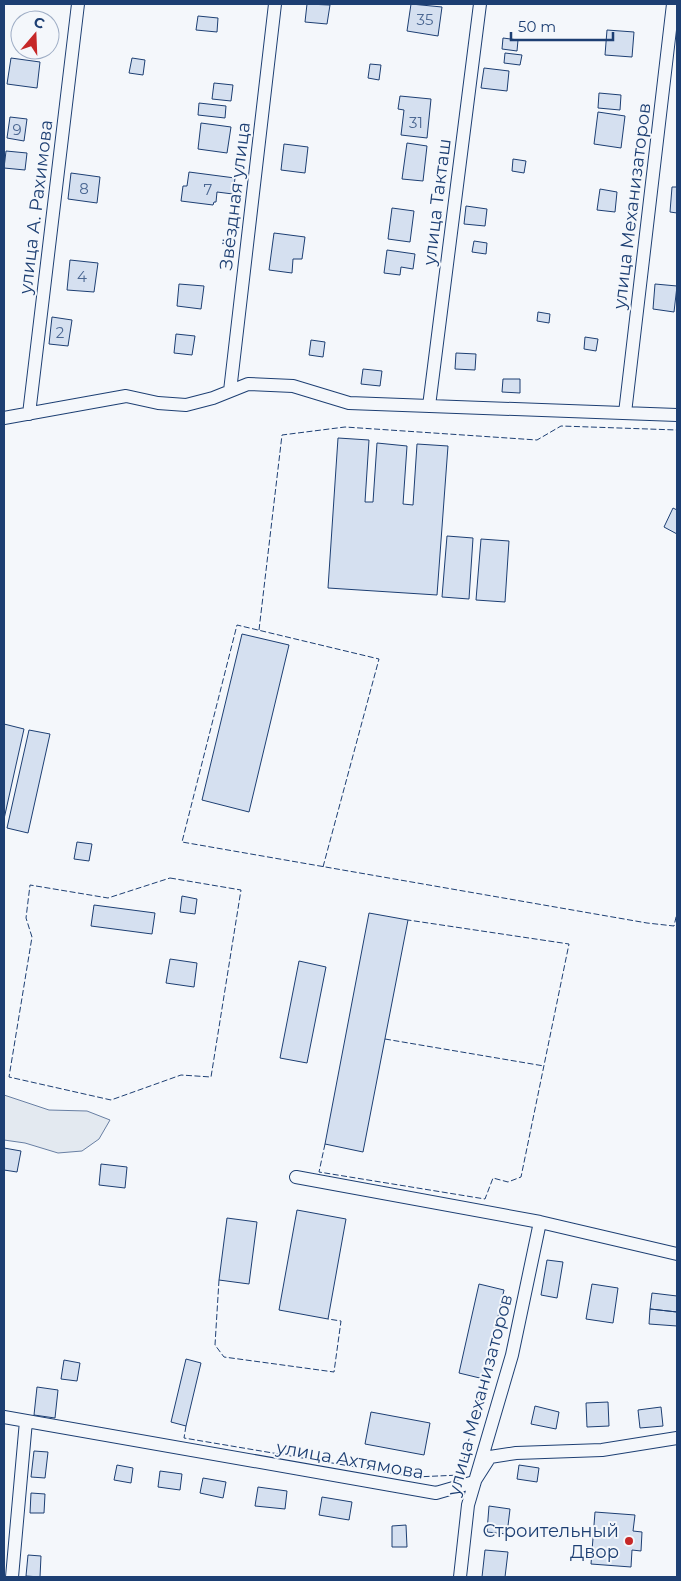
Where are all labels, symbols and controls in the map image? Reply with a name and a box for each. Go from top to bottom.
north arrow [10,10,60,60]
house number: 35 [417,10,433,29]
scale bar [511,10,614,42]
text: С [31,13,47,33]
text: 50 m [518,17,556,36]
street label: улица Механизаторов [608,102,656,311]
house number: 31 [409,113,423,132]
street label: улица А. Рахимова [14,119,58,296]
house number: 9 [12,120,22,139]
street label: Звёздная улица [215,121,255,271]
street label: улица Такташ [418,137,456,268]
house number: 8 [79,179,89,198]
house number: 7 [204,180,213,199]
house number: 4 [77,267,87,286]
house number: 2 [56,323,64,342]
street label: улица Механизаторов [442,1292,518,1499]
street label: улица Ахтямова [274,1436,425,1484]
place label: Строительный Двор [483,1520,619,1563]
marker: Строительный Двор [623,1535,635,1547]

